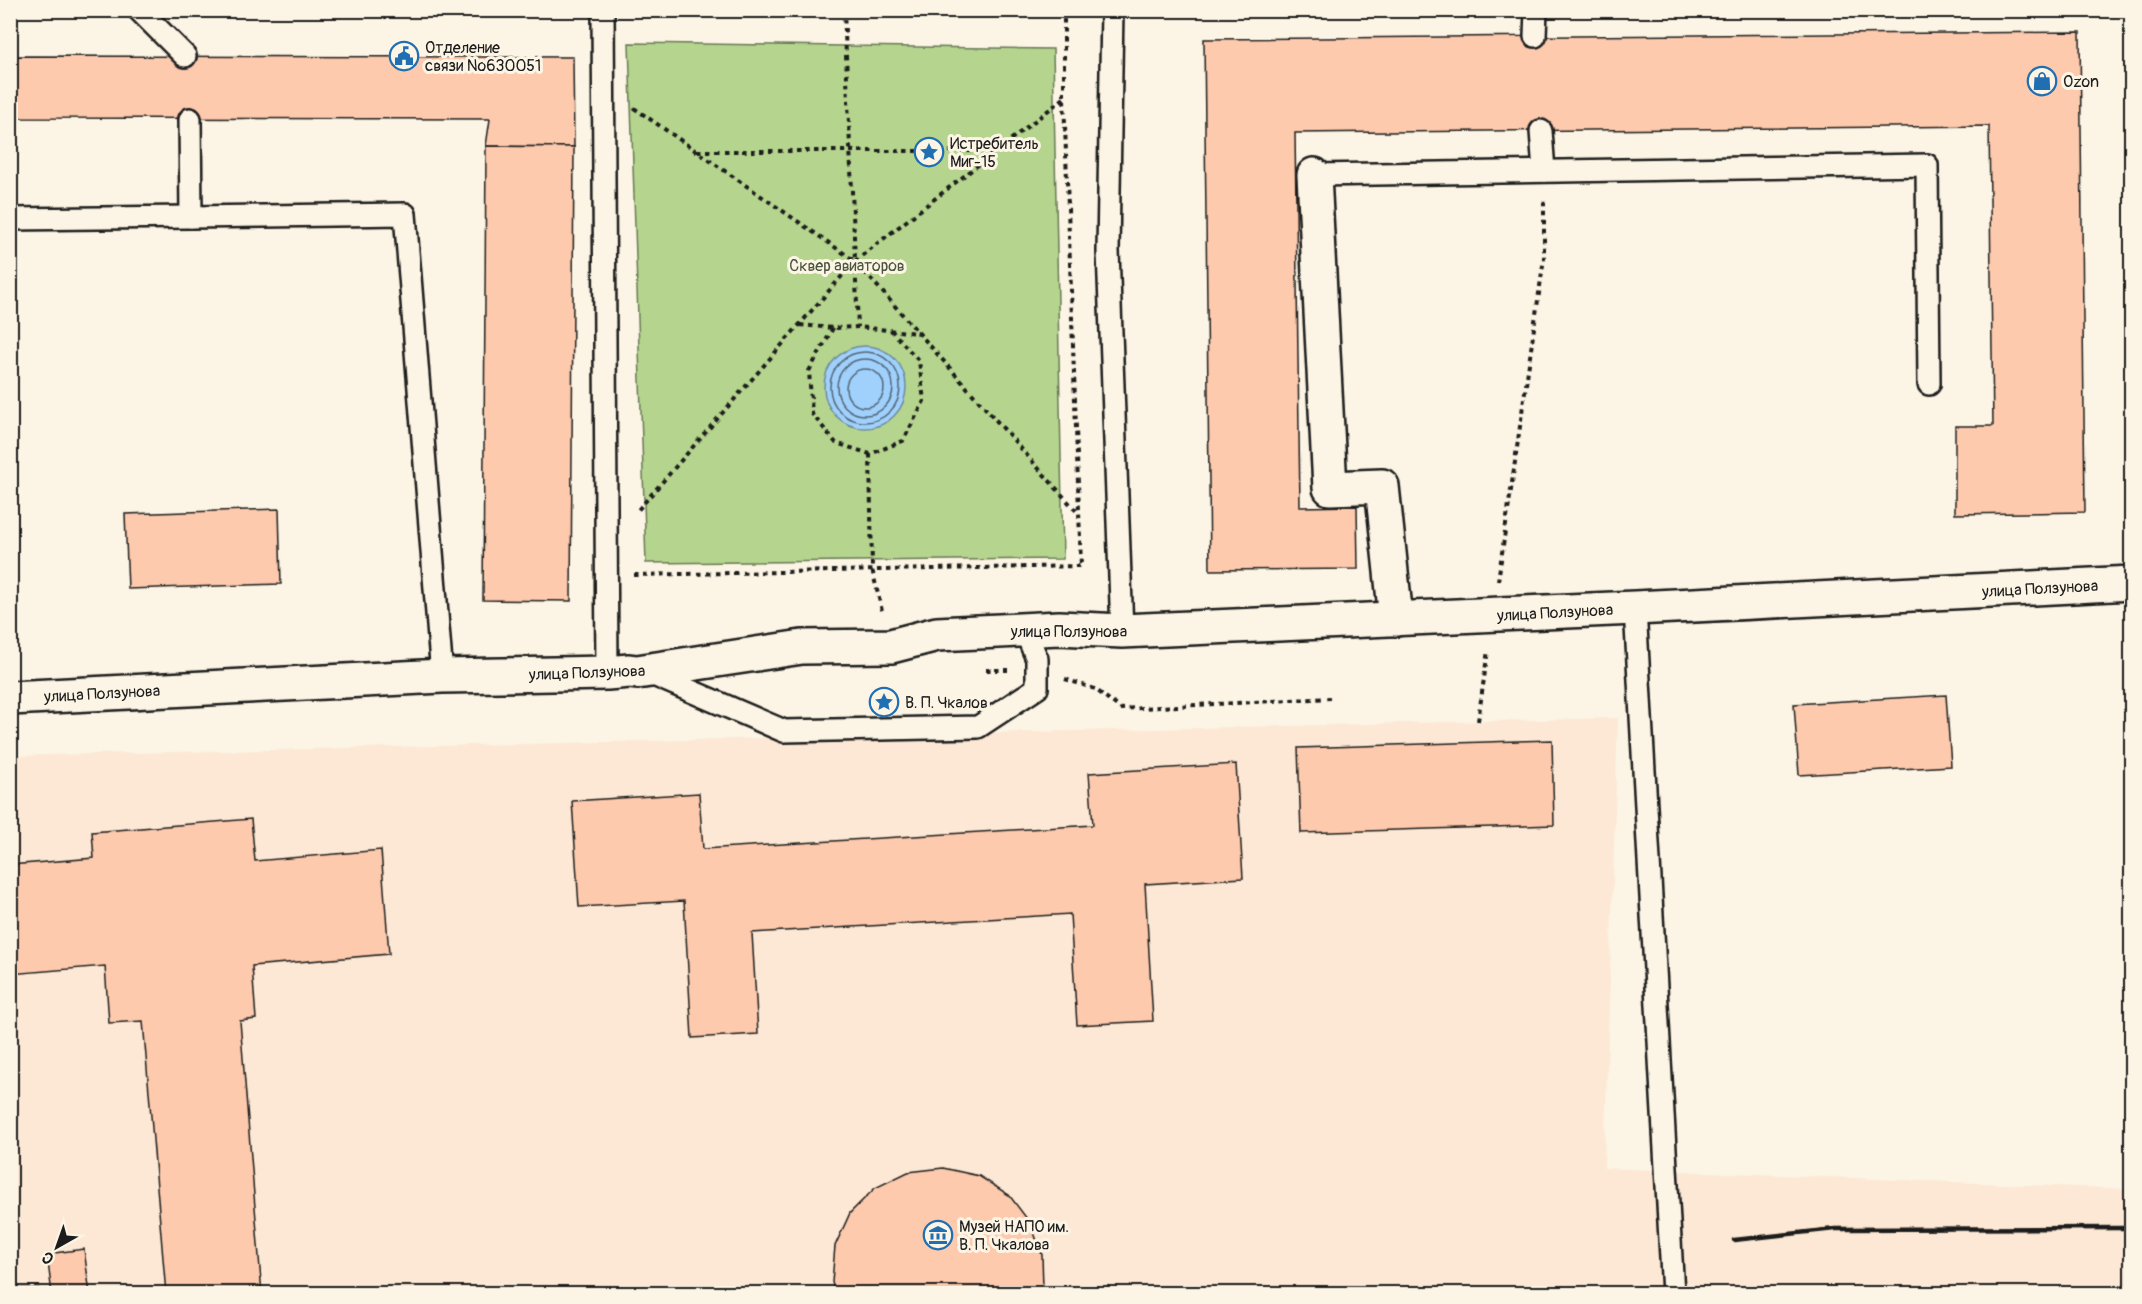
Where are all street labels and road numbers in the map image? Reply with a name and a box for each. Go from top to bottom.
street label: улица Ползунова [1980,576,2099,602]
street label: улица Ползунова [1495,600,1614,626]
street label: улица Ползунова [1010,622,1127,642]
street label: улица Ползунова [528,661,646,685]
street label: улица Ползунова [42,681,161,707]

